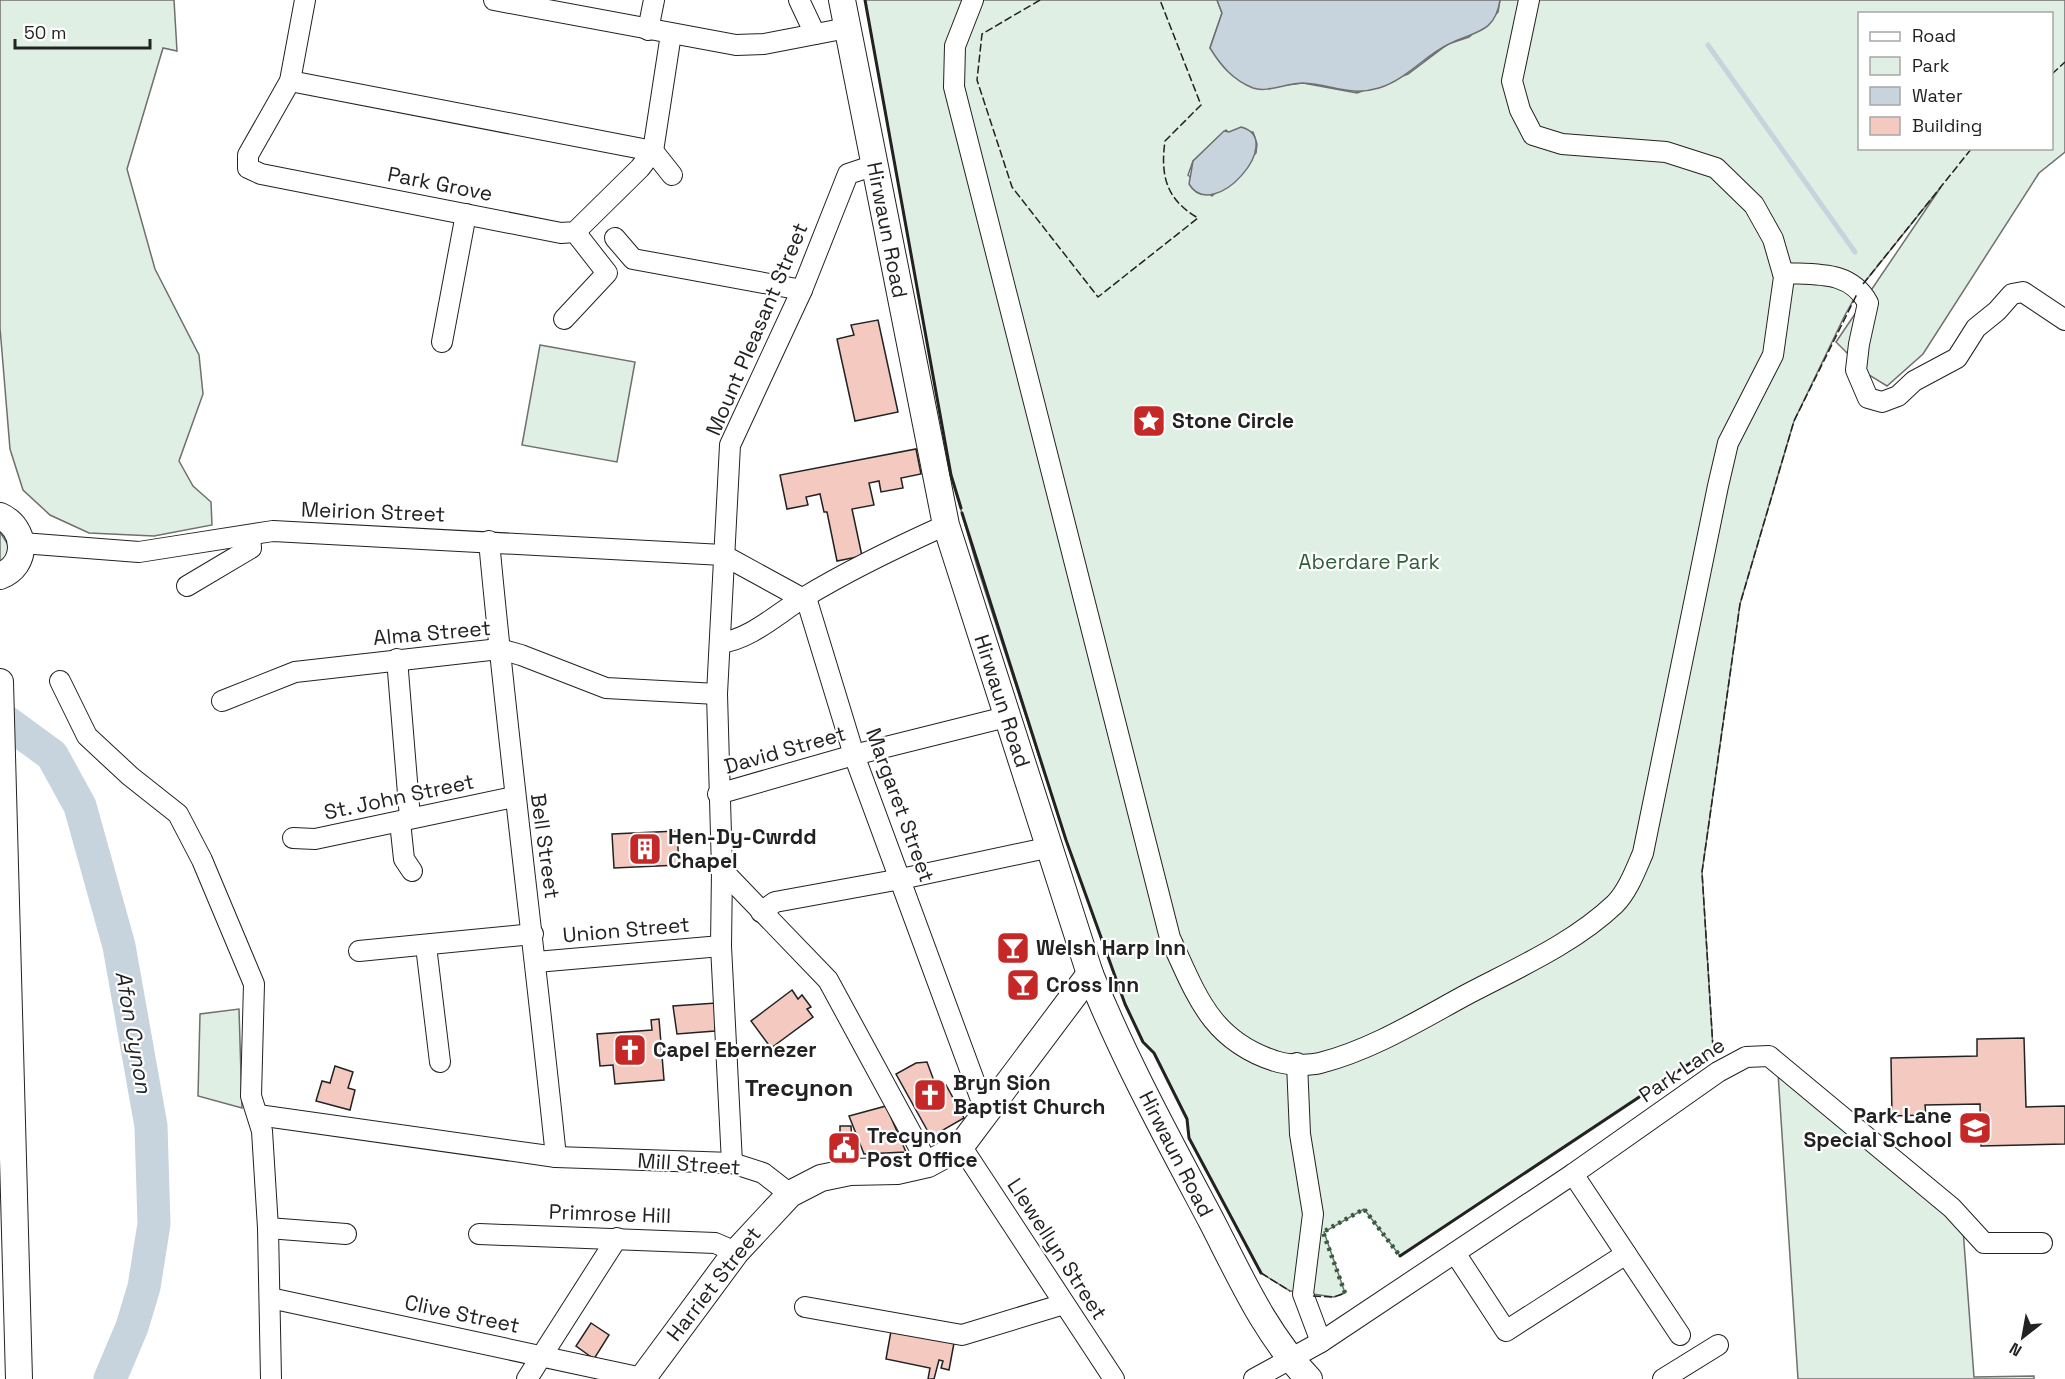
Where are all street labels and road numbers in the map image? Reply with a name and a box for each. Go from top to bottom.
street label: Park Grove [385,160,495,207]
street label: Hirwaun Road [861,160,914,300]
street label: Mount Pleasant Street [699,218,814,439]
street label: Meirion Street [300,495,446,528]
street label: Alma Street [372,614,492,651]
street label: Hirwaun Road [968,631,1037,771]
street label: David Street [721,719,849,780]
street label: Margaret Street [860,724,941,886]
street label: St. John Street [321,767,476,826]
street label: Bell Street [525,791,566,900]
street label: Union Street [561,910,691,949]
street label: Park Lane [1634,1031,1730,1108]
street label: Hirwaun Road [1133,1086,1220,1221]
street label: Mill Street [637,1146,741,1181]
street label: Llewellyn Street [1002,1173,1113,1325]
street label: Primrose Hill [548,1198,672,1229]
street label: Harriet Street [660,1221,767,1346]
street label: Clive Street [402,1288,522,1339]

